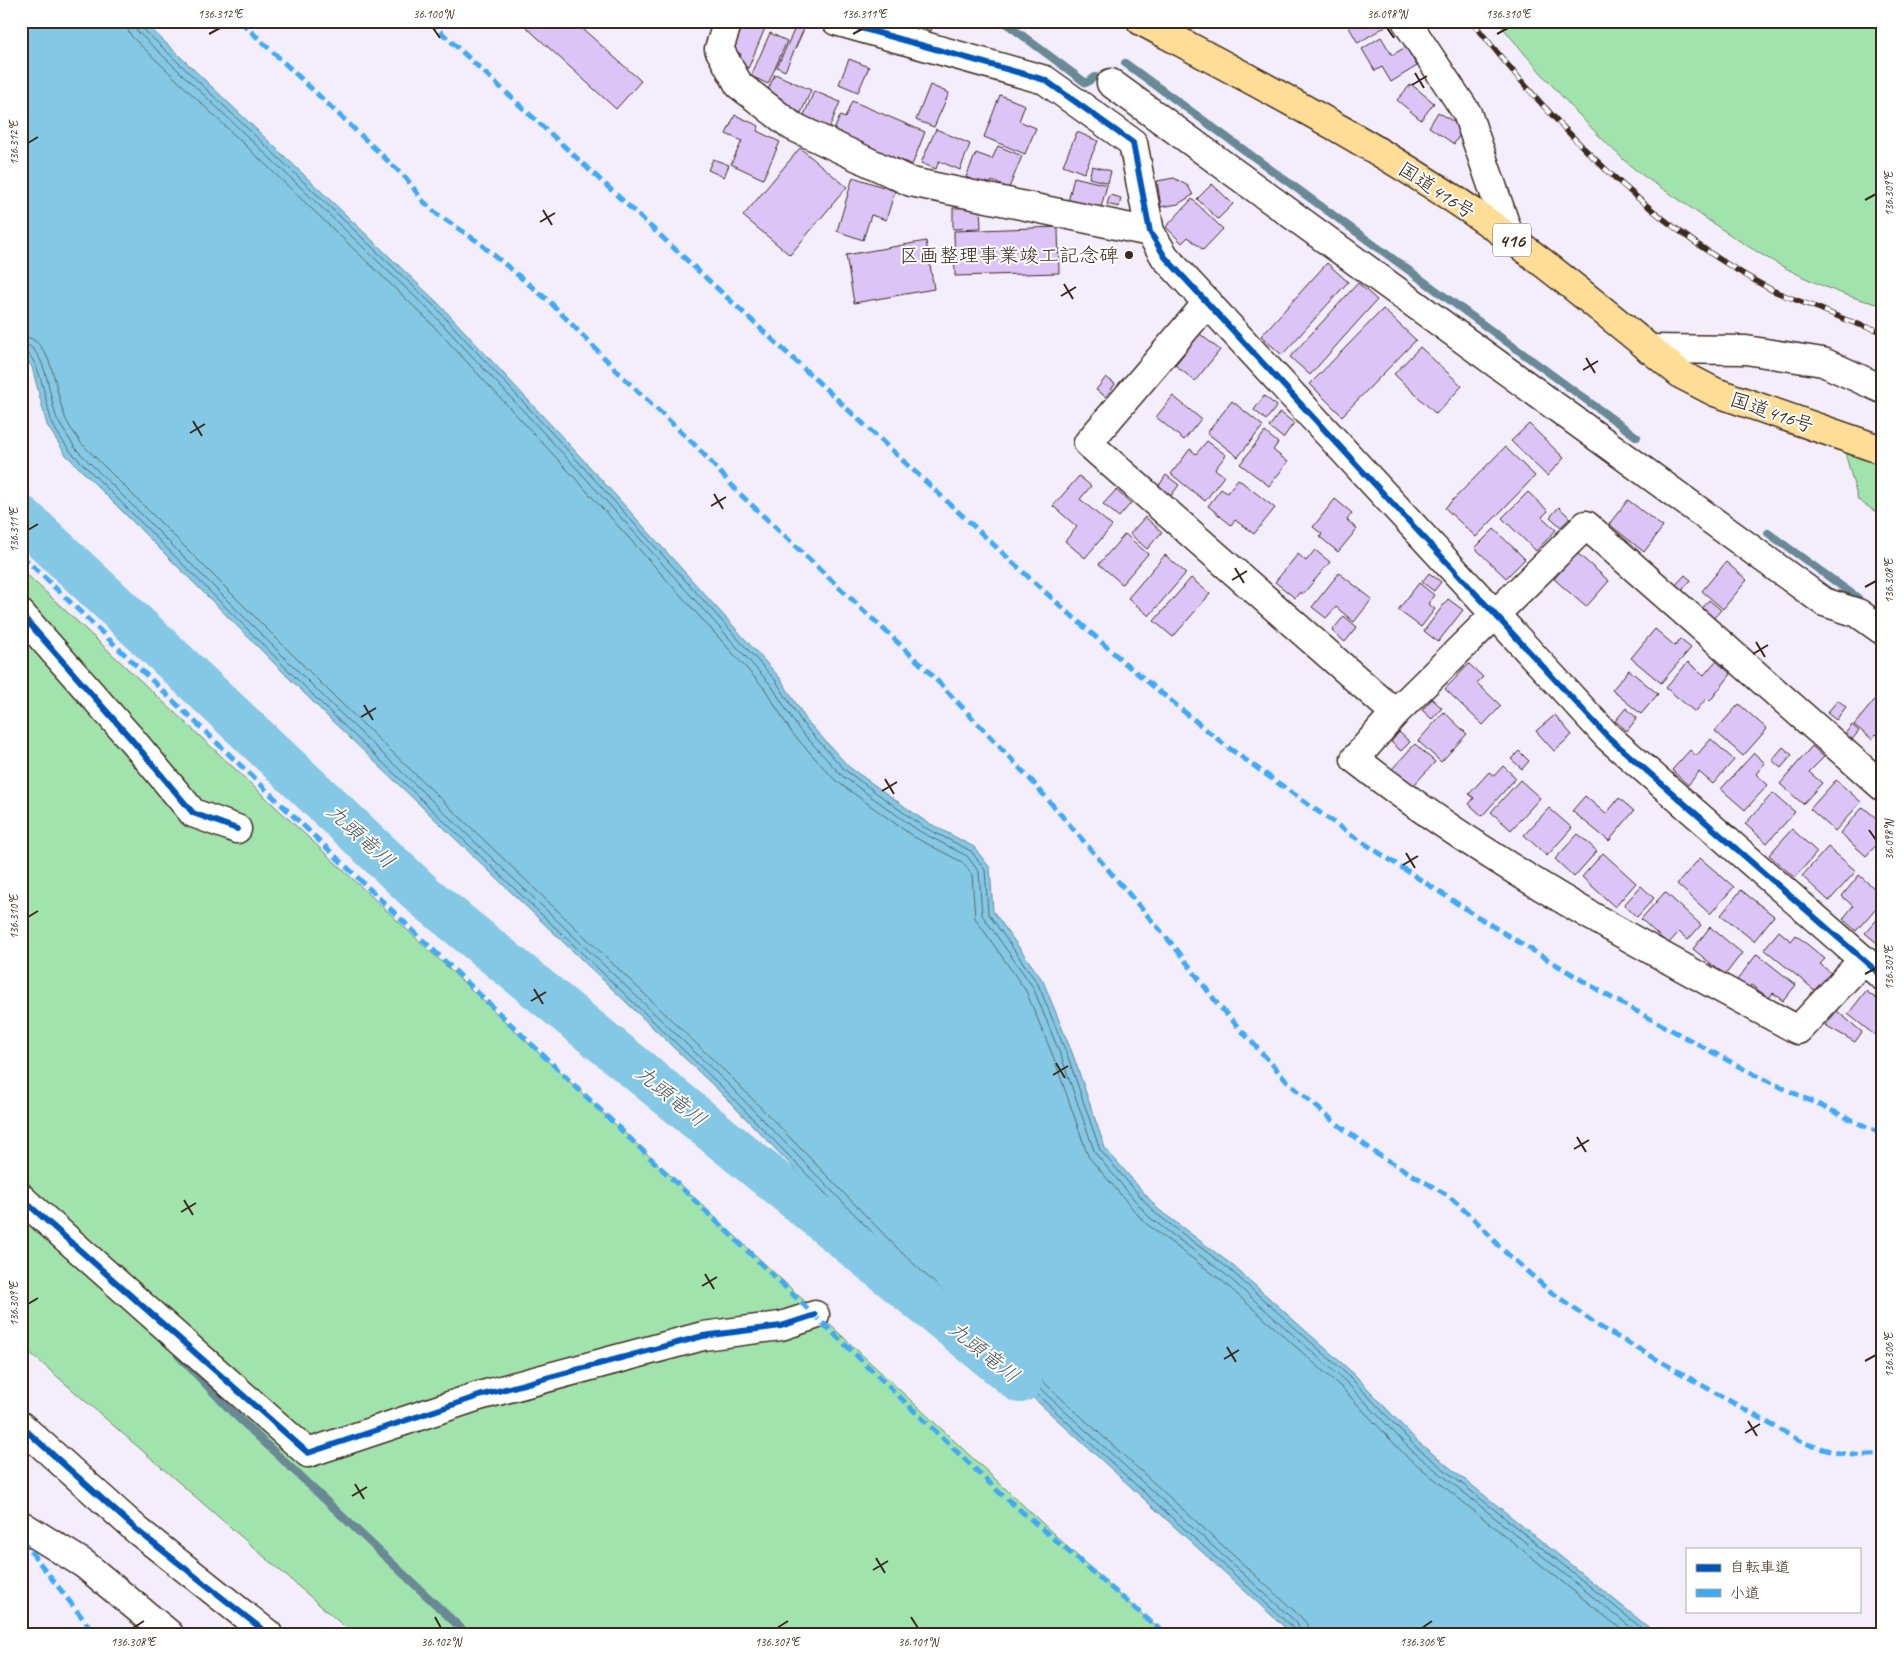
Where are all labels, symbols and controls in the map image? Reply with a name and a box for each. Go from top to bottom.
text: 136.312°E [198,6,244,22]
text: 36.100°N [413,6,455,22]
text: 136.311°E [842,6,888,22]
text: 36.098°N [1367,6,1409,22]
text: 136.310°E [1486,6,1532,22]
text: 136.312°E [6,119,22,165]
street label: 国道416号 [1393,156,1480,225]
text: 136.309°E [1881,170,1897,216]
road number: 416 [1493,224,1531,256]
place label: 区画整理事業竣工記念碑 [899,243,1119,268]
marker: 区画整理事業竣工記念碑 [1123,249,1135,261]
street label: 国道416号 [1727,386,1817,438]
text: 136.311°E [6,506,22,552]
text: 136.308°E [1881,557,1897,603]
water label: 九頭竜川 [321,798,401,874]
text: 36.098°N [1881,818,1897,860]
text: 136.310°E [6,893,22,939]
text: 136.307°E [1881,944,1897,990]
water label: 九頭竜川 [630,1059,712,1133]
text: 136.309°E [6,1280,22,1326]
water label: 九頭竜川 [943,1315,1025,1389]
text: 136.306°E [1881,1331,1897,1377]
legend [1686,1548,1860,1612]
text: 自転車道 [1730,1558,1790,1577]
text: 小道 [1730,1584,1760,1603]
text: 136.308°E [111,1634,157,1650]
text: 36.102°N [421,1634,463,1650]
text: 136.307°E [755,1634,801,1650]
text: 36.101°N [898,1634,940,1650]
text: 136.306°E [1400,1634,1446,1650]

